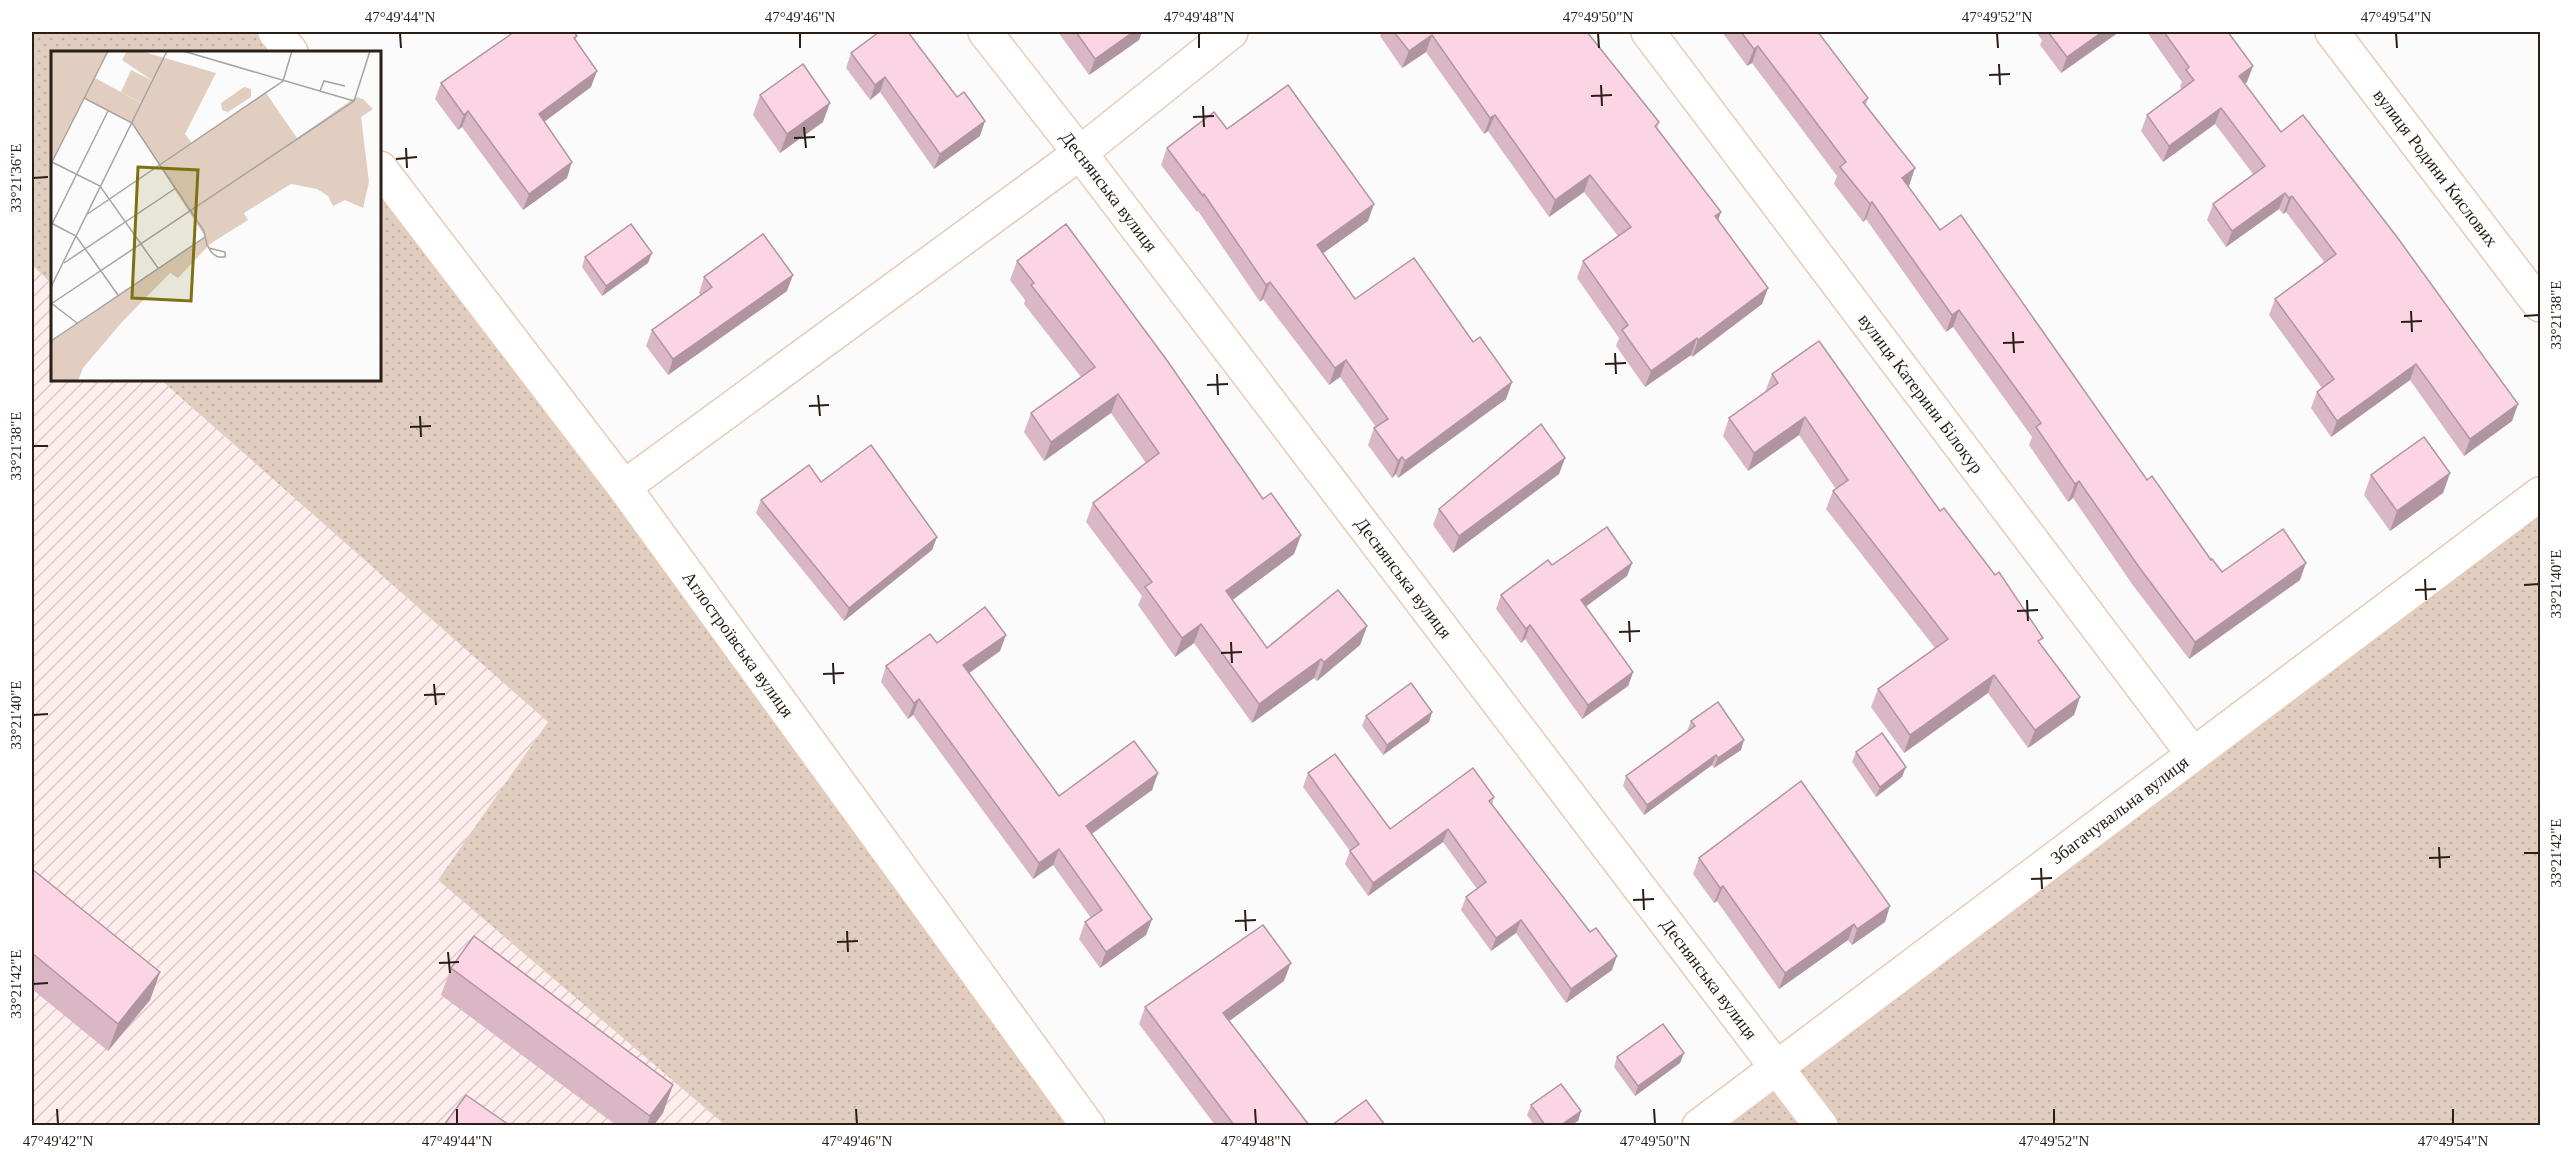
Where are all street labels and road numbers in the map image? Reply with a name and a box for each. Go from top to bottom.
street label: вулиця Родини Кислових [2369,85,2502,251]
street label: Деснянська вулиця [1057,127,1162,256]
street label: вулиця Катерини Білокур [1854,310,1988,477]
street label: Деснянська вулиця [1351,514,1456,642]
street label: Аглостроївська вулиця [679,567,798,721]
street label: Збагачувальна вулиця [2047,752,2192,868]
street label: Деснянська вулиця [1657,915,1761,1043]

